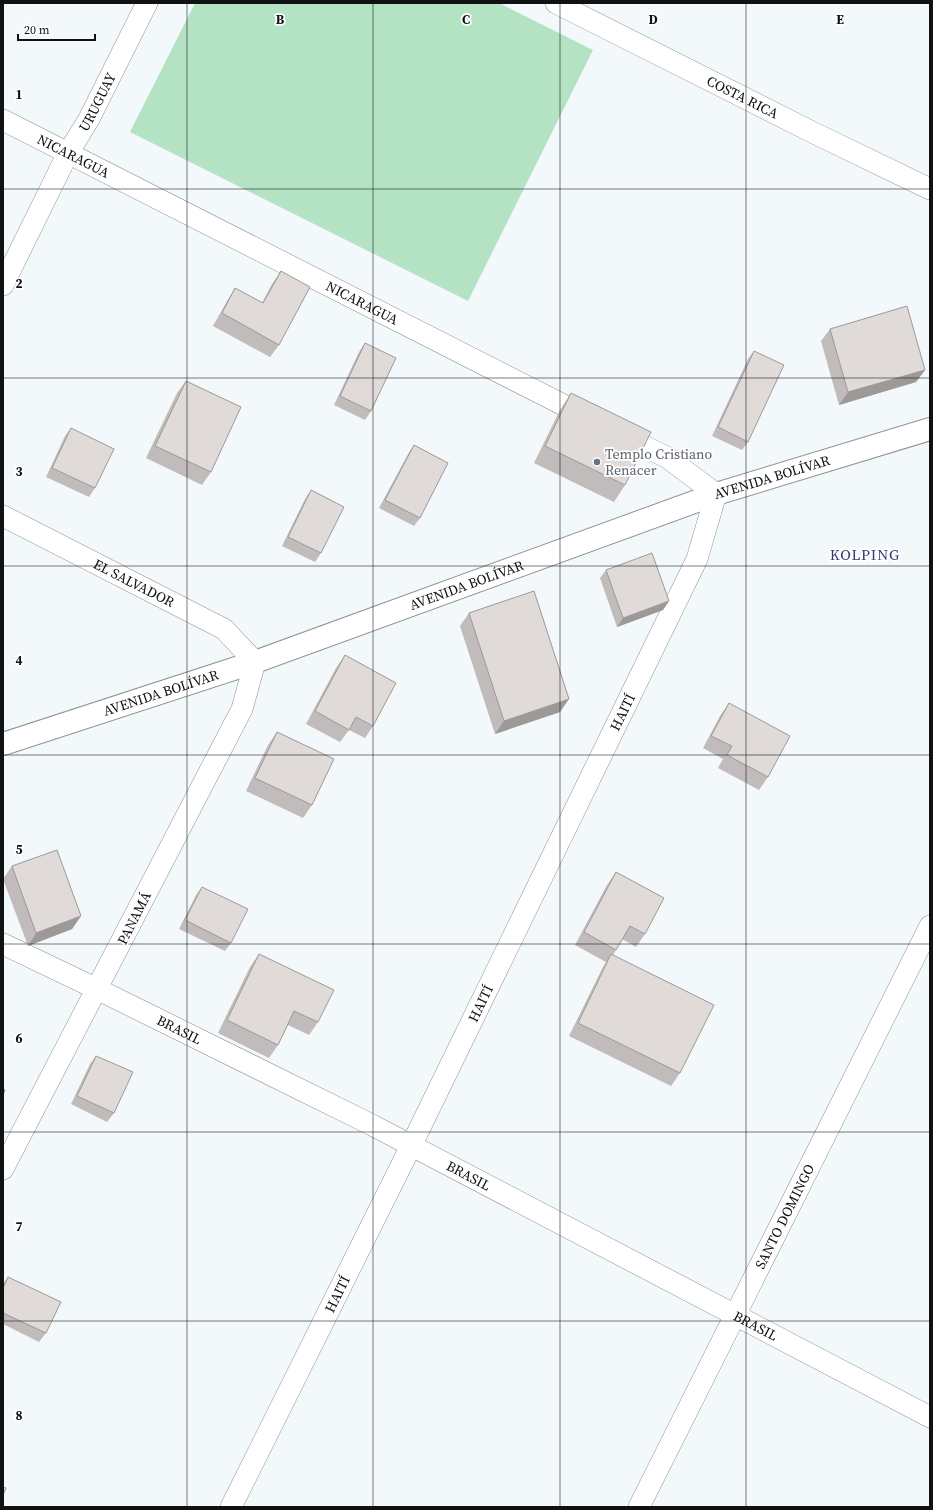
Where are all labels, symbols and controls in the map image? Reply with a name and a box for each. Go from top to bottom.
text: B [276,11,285,28]
text: C [462,11,470,28]
text: D [648,11,658,28]
text: E [836,11,844,28]
scale bar [18,16,95,42]
text: 20 m [24,22,50,38]
street label: URUGUAY [74,69,121,135]
street label: COSTA RICA [703,71,783,124]
text: 1 [15,86,23,103]
street label: NICARAGUA [34,129,114,183]
text: 2 [15,275,23,292]
street label: NICARAGUA [323,276,402,330]
place label: Templo Cristiano Renacer [605,444,712,480]
street label: AVENIDA BOLÍVAR [711,450,832,504]
marker: Templo Cristiano Renacer [592,457,602,467]
text: 3 [15,463,23,480]
district label: KOLPING [830,544,900,565]
street label: EL SALVADOR [90,554,178,612]
street label: AVENIDA BOLÍVAR [407,555,526,615]
text: 4 [15,652,23,669]
street label: AVENIDA BOLÍVAR [101,665,221,721]
street label: HAITÍ [605,690,640,734]
text: 5 [15,841,23,858]
street label: PANAMÁ [112,887,156,948]
street label: HAITÍ [463,981,498,1025]
street label: BRASIL [153,1010,205,1049]
text: 6 [15,1030,23,1047]
street label: BRASIL [443,1156,494,1195]
street label: SANTO DOMINGO [750,1160,819,1272]
text: 7 [15,1218,23,1235]
street label: HAITÍ [320,1272,355,1316]
street label: BRASIL [730,1306,781,1346]
text: 8 [15,1407,23,1424]

